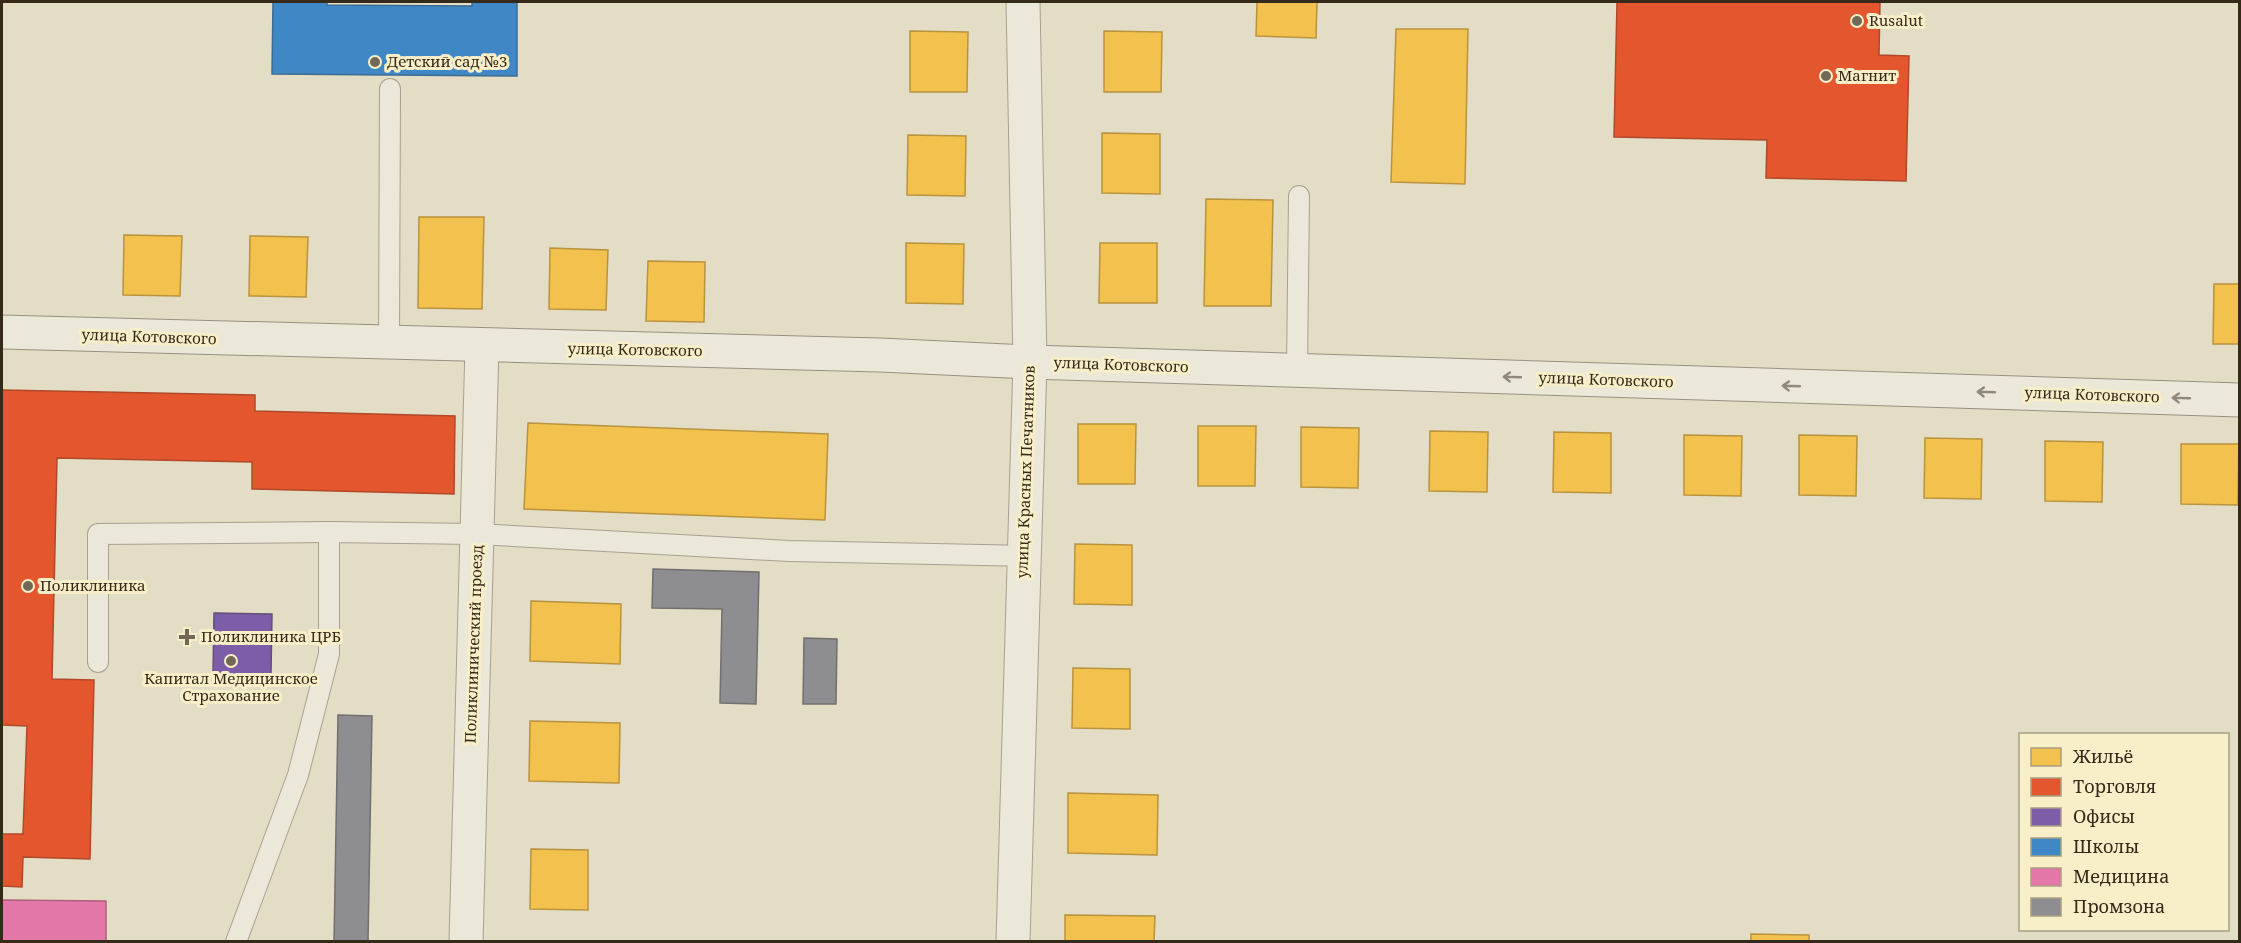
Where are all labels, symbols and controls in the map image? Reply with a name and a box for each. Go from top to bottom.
place label: Rusalut [1869,10,1923,30]
marker: Rusalut [1850,14,1864,28]
place label: Детский сад №3 [387,51,507,71]
marker: Детский сад №3 [368,55,382,69]
place label: Магнит [1838,65,1896,85]
marker: Магнит [1819,69,1833,83]
street label: улица Котовского [81,324,217,348]
street label: улица Котовского [567,338,703,360]
street label: улица Котовского [1053,352,1189,376]
street label: улица Красных Печатников [1011,365,1039,579]
street label: улица Котовского [1538,367,1674,391]
one-way arrow [1503,372,1523,383]
one-way arrow [1782,380,1802,392]
street label: улица Котовского [2024,382,2160,406]
one-way arrow [1977,386,1997,398]
one-way arrow [2172,392,2192,404]
street label: Поликлинический проезд [460,544,486,744]
place label: Поликлиника [40,575,146,595]
marker: Поликлиника [21,579,35,593]
place label: Поликлиника ЦРБ [201,626,341,646]
marker: Поликлиника ЦРБ [178,628,196,646]
marker: Капитал Медицинское Страхование [224,654,238,668]
place label: Капитал Медицинское Страхование [144,668,318,705]
legend [2019,733,2229,931]
text: Жильё [2072,744,2133,768]
text: Торговля [2073,774,2156,798]
text: Офисы [2073,804,2135,828]
text: Школы [2073,834,2139,858]
text: Медицина [2073,864,2169,888]
text: Промзона [2073,894,2165,918]

